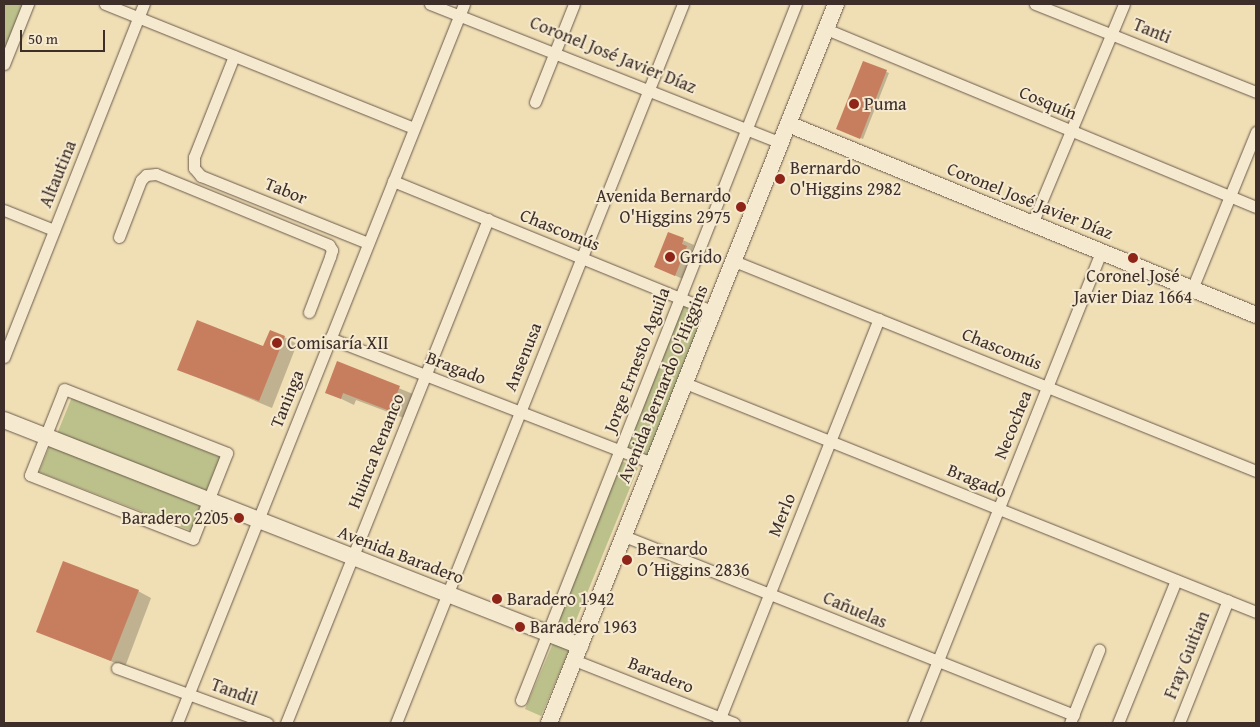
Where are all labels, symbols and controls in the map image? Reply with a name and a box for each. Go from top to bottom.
street label: Coronel José Javier Díaz [527,12,699,98]
street label: Tanti [1130,14,1174,48]
scale bar [22,20,108,52]
text: 50 m [28,28,58,49]
street label: Cosquín [1016,81,1080,125]
place label: Puma [864,93,907,115]
marker: Puma [848,98,860,110]
street label: Altautina [35,137,81,211]
place label: Bernardo O'Higgins 2982 [790,158,901,200]
street label: Coronel José Javier Díaz [944,158,1116,244]
street label: Tabor [262,173,310,209]
marker: Bernardo O'Higgins 2982 [774,173,786,185]
place label: Avenida Bernardo O'Higgins 2975 [596,186,731,228]
marker: Avenida Bernardo O'Higgins 2975 [735,201,747,213]
street label: Chascomús [517,204,603,256]
place label: Grido [680,246,722,268]
marker: Grido [664,251,676,263]
marker: Coronel José Javier Diaz 1664 [1127,252,1139,264]
place label: Coronel José Javier Diaz 1664 [1074,266,1192,308]
street label: Avenida Bernardo O'Higgins [613,282,713,486]
street label: Jorge Ernesto Aguila [599,284,675,436]
street label: Ansenusa [499,320,547,394]
street label: Chascomús [959,323,1045,375]
place label: Comisaría XII [287,332,389,354]
marker: Comisaría XII [271,337,283,349]
street label: Bragado [423,347,489,389]
street label: Taninga [266,367,308,431]
street label: Necochea [989,388,1037,462]
street label: Huinca Renanco [343,390,409,512]
street label: Bragado [944,459,1010,503]
street label: Merlo [764,490,800,540]
place label: Baradero 2205 [122,507,229,529]
marker: Baradero 2205 [233,512,245,524]
street label: Avenida Baradero [335,521,467,589]
place label: Bernardo O´Higgins 2836 [637,539,750,582]
marker: Bernardo O´Higgins 2836 [621,554,633,566]
street label: Cañuelas [820,587,890,633]
place label: Baradero 1942 [507,588,614,610]
marker: Baradero 1942 [491,593,503,605]
street label: Fray Guitian [1160,608,1214,702]
place label: Baradero 1963 [530,616,637,638]
marker: Baradero 1963 [514,621,526,633]
street label: Baradero [625,652,697,698]
street label: Tandil [208,674,260,710]

